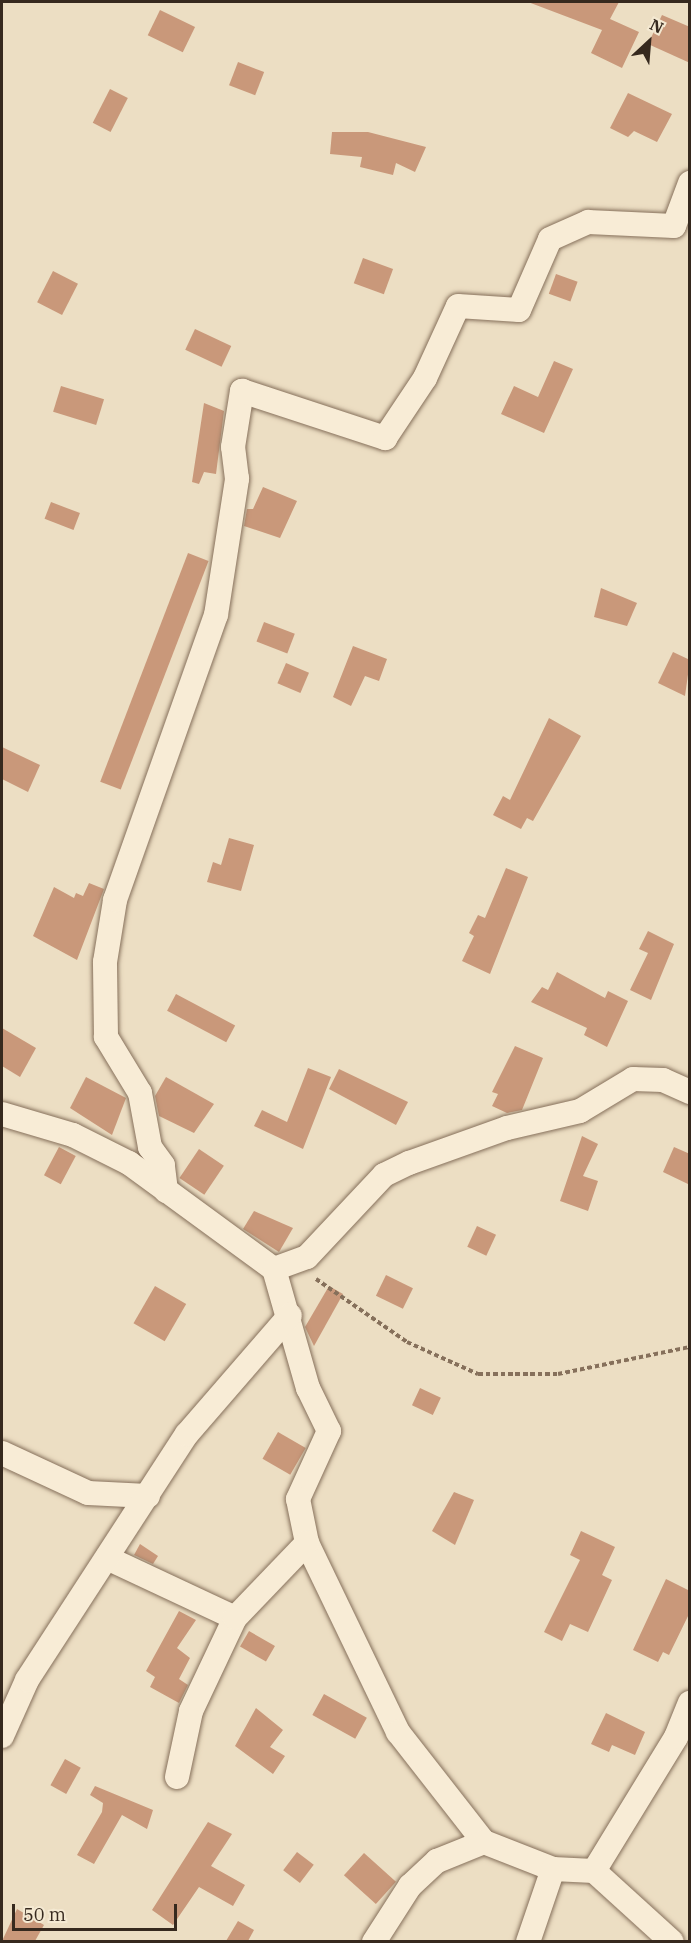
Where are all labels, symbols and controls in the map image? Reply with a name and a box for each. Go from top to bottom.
north arrow [619,12,679,72]
text: N [647,14,667,38]
scale bar [15,1892,180,1930]
text: 50 m [23,1903,66,1926]

